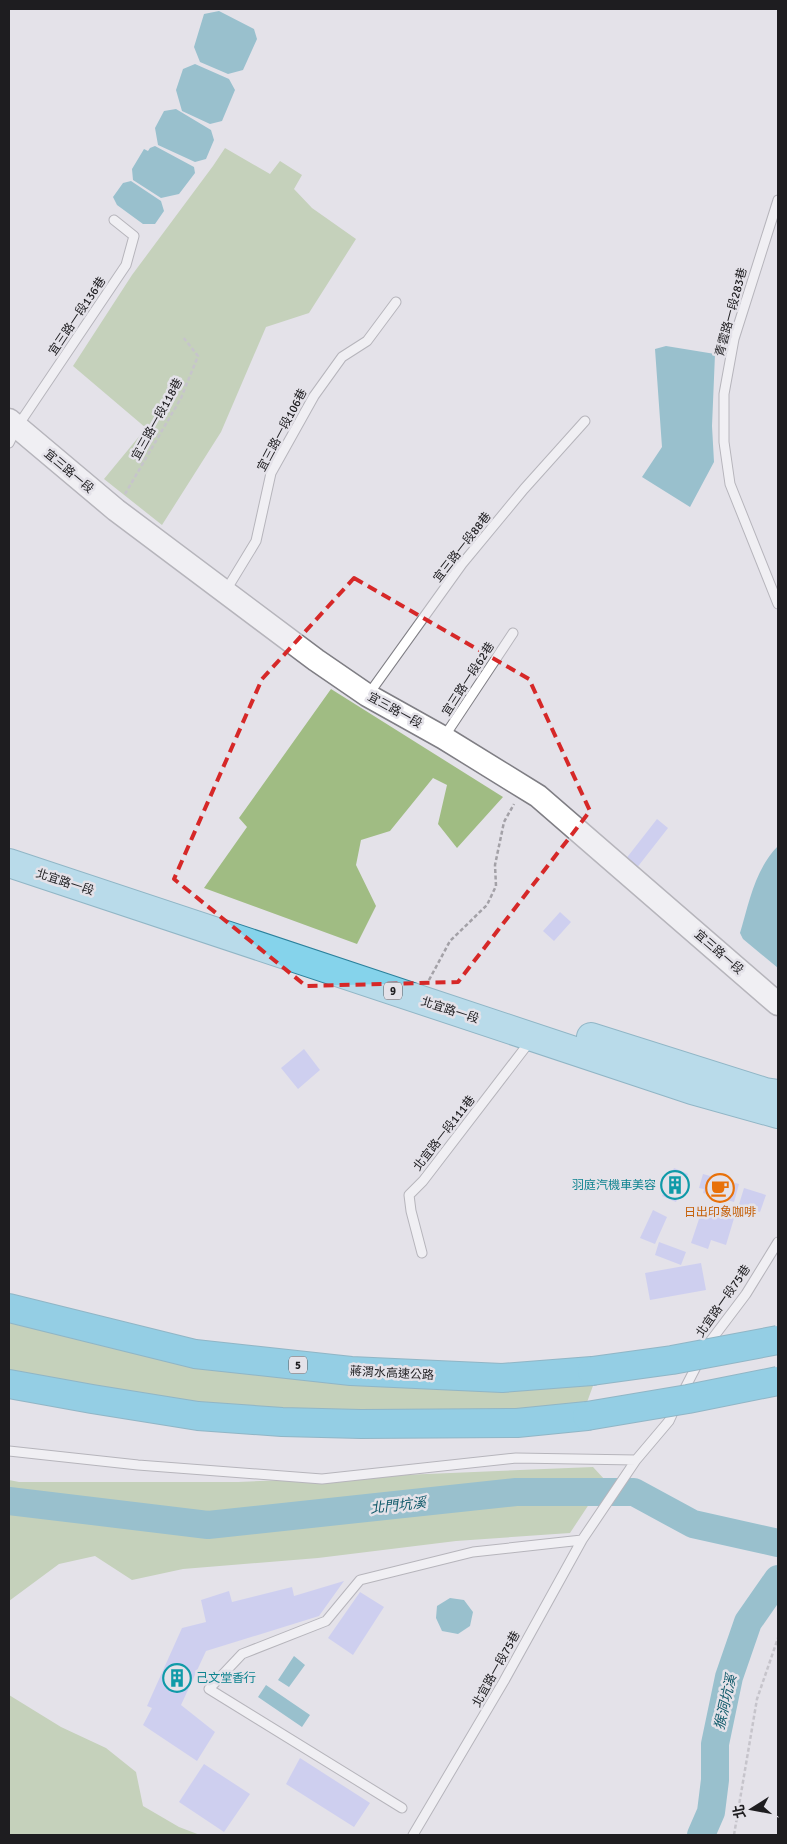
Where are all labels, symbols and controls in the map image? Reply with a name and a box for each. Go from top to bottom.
street label: 青雲路一段283巷 [712,266,751,358]
street label: 宜三路一段136巷 [46,274,109,358]
street label: 宜三路一段118巷 [129,376,186,463]
street label: 宜三路一段106巷 [254,386,311,474]
street label: 宜三路一段 [41,446,96,496]
street label: 宜三路一段88巷 [430,509,494,585]
street label: 宜三路一段62巷 [439,640,498,719]
street label: 宜三路一段 [365,689,425,732]
street label: 北宜路一段 [34,866,96,899]
street label: 宜三路一段 [691,927,746,978]
road number: 9 [384,982,402,999]
street label: 北宜路一段 [419,994,481,1027]
street label: 北宜路一段111巷 [410,1093,478,1174]
building icon: 羽庭汽機車美容 [660,1170,690,1200]
cafe icon: 日出印象咖啡 [705,1173,735,1203]
place label: 羽庭汽機車美容 [572,1178,656,1193]
place label: 日出印象咖啡 [684,1205,756,1220]
street label: 北宜路一段75巷 [693,1262,754,1340]
road number: 5 [289,1356,307,1374]
street label: 蔣渭水高速公路 [350,1364,434,1383]
water label: 北門坑溪 [369,1494,429,1517]
street label: 北宜路一段75巷 [469,1628,524,1710]
building icon: 己文堂香行 [162,1663,192,1693]
place label: 己文堂香行 [196,1671,256,1686]
water label: 猴洞坑溪 [711,1671,741,1731]
north arrow [727,1784,777,1834]
text: 北 [730,1803,749,1820]

